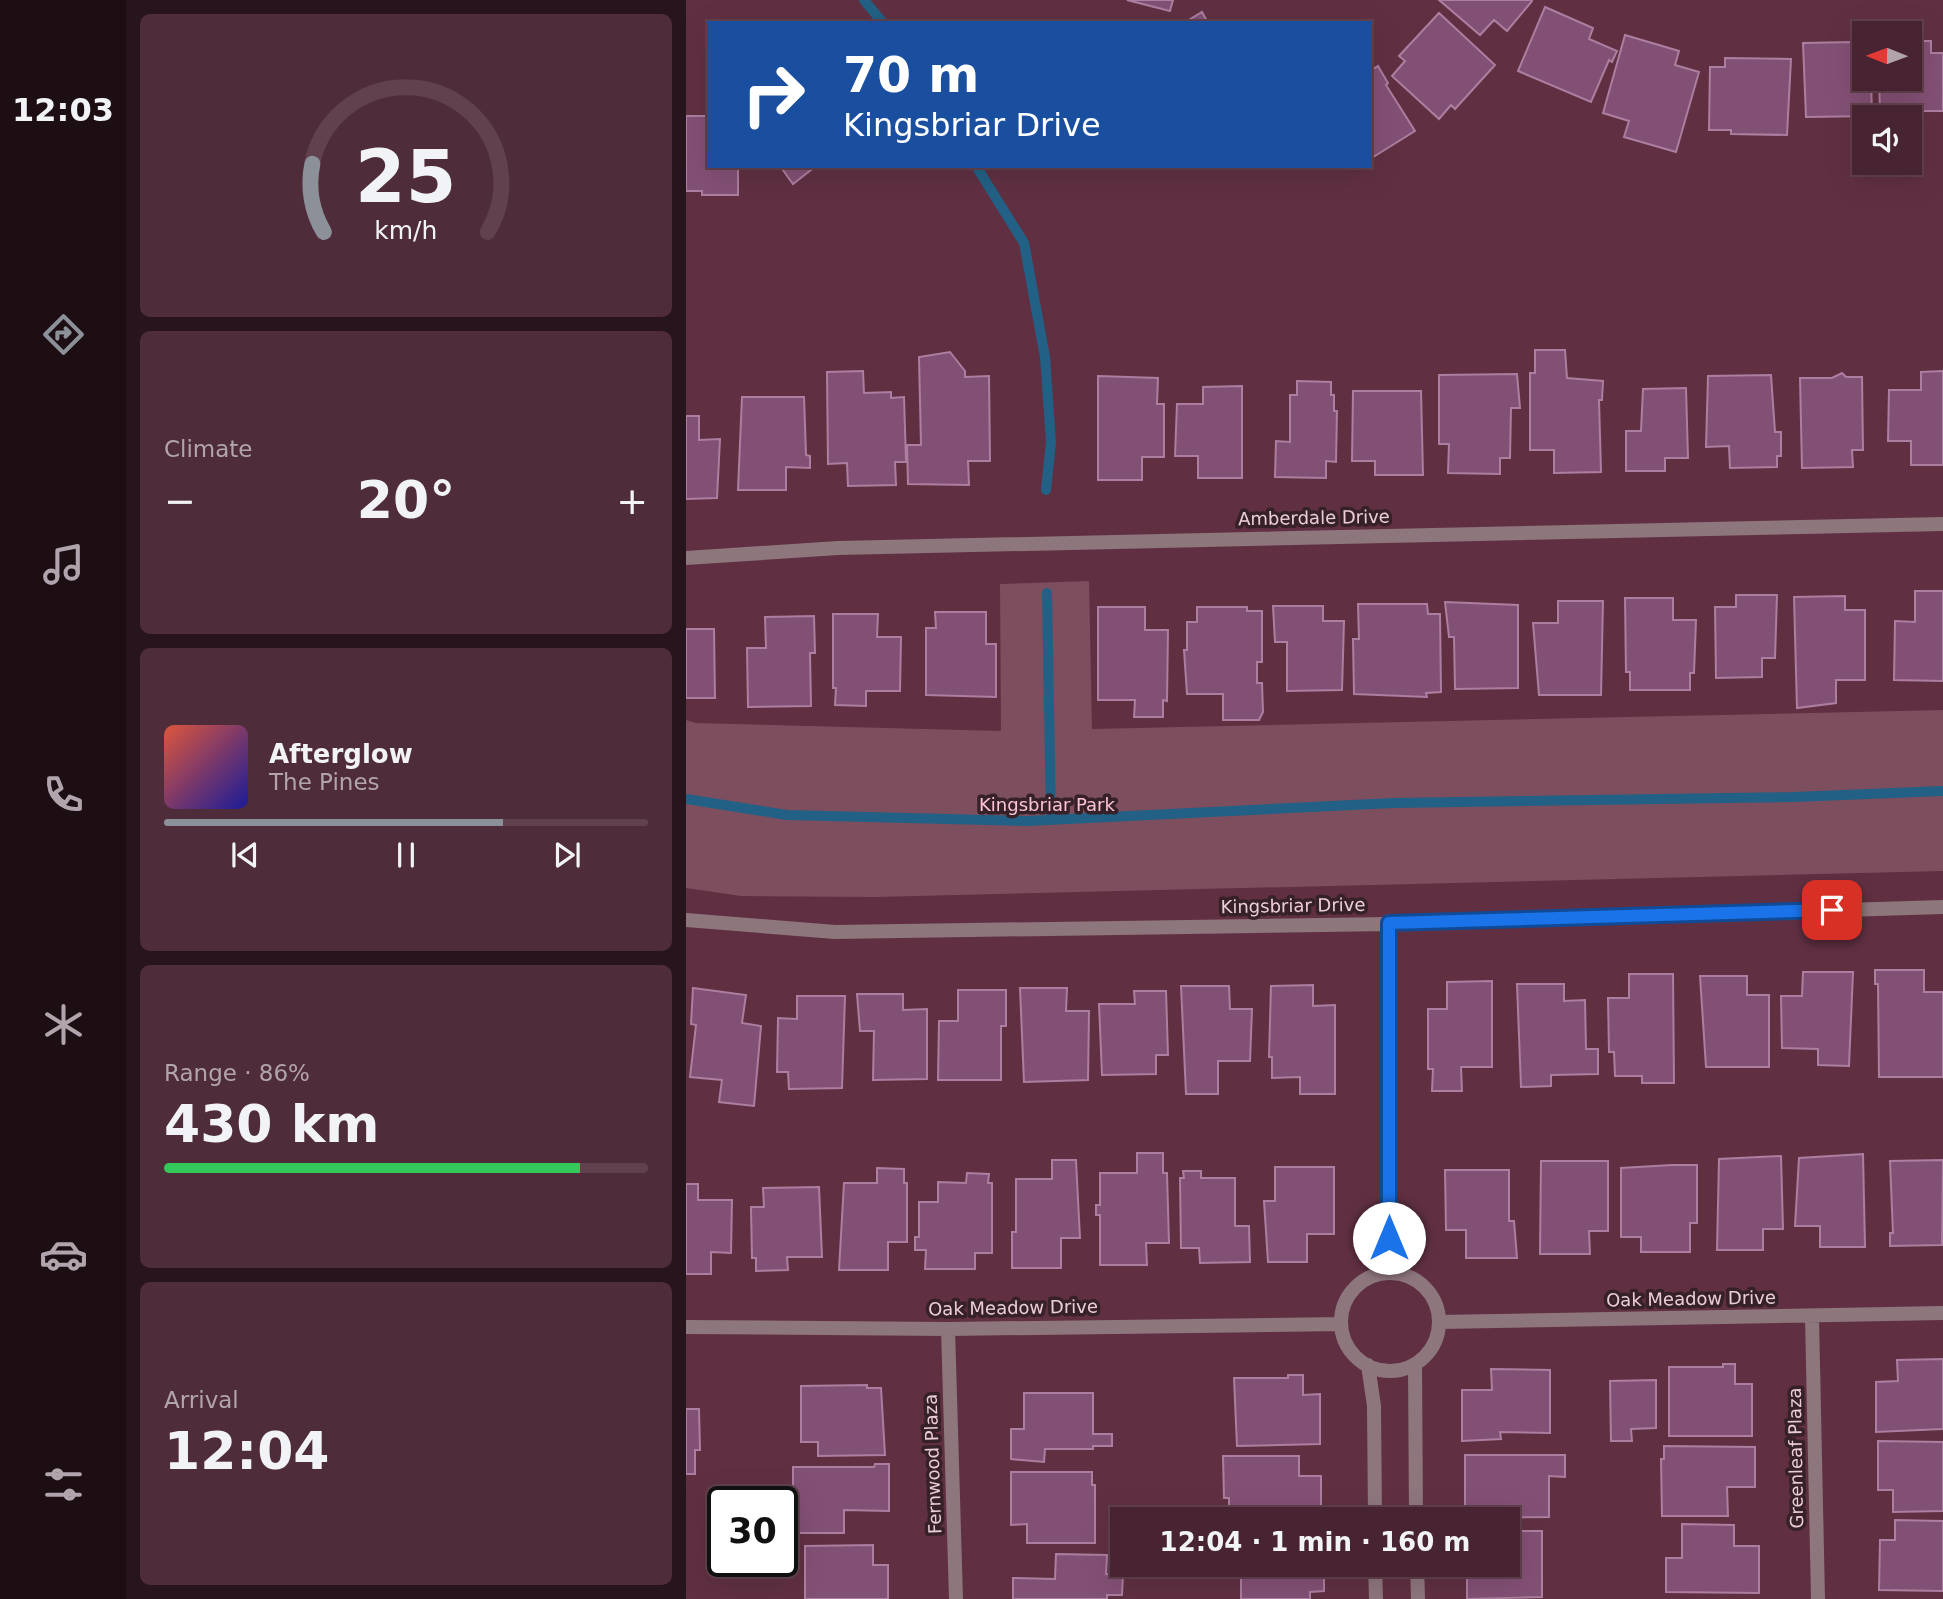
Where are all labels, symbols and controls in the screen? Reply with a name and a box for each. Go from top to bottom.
north arrow [1852,21,1922,91]
map controls [1852,21,1922,175]
text: 70 m [843,47,979,104]
icon: right [728,49,819,140]
text: 12:03 [12,91,114,129]
button: sound [1852,105,1922,175]
text: Kingsbriar Drive [843,106,1101,144]
text: 25 [355,134,457,219]
text: km/h [374,215,438,244]
icon: directions [39,310,88,359]
text: Climate [164,436,253,462]
text: 20° [357,470,455,530]
text: − [164,479,196,523]
text: + [616,479,648,523]
street label: Amberdale Drive [1238,506,1390,529]
icon: music [39,540,88,589]
text: Afterglow [269,739,413,769]
text: The Pines [269,769,380,795]
icon: phone [39,770,88,819]
park label: Kingsbriar Park [979,794,1116,815]
icon: previous [226,836,264,874]
icon: pause [387,836,425,874]
icon: next [548,836,586,874]
pin [1802,880,1862,940]
icon: arrive [1813,891,1851,929]
street label: Kingsbriar Drive [1220,894,1366,917]
icon: climate [39,1000,88,1049]
text: Range · 86% [164,1060,310,1086]
text: 430 km [164,1094,379,1154]
position arrow [1352,1201,1426,1275]
icon: car [39,1230,88,1279]
street label: Oak Meadow Drive [1606,1287,1776,1310]
street label: Oak Meadow Drive [928,1296,1098,1319]
text: Arrival [164,1387,239,1413]
street label: Greenleaf Plaza [1784,1387,1807,1529]
street label: Fernwood Plaza [920,1394,945,1534]
text: 12:04 [164,1421,330,1481]
icon: filters [39,1460,88,1509]
speed limit sign: 30 [707,1486,798,1577]
text: 12:04 · 1 min · 160 m [1160,1527,1470,1557]

